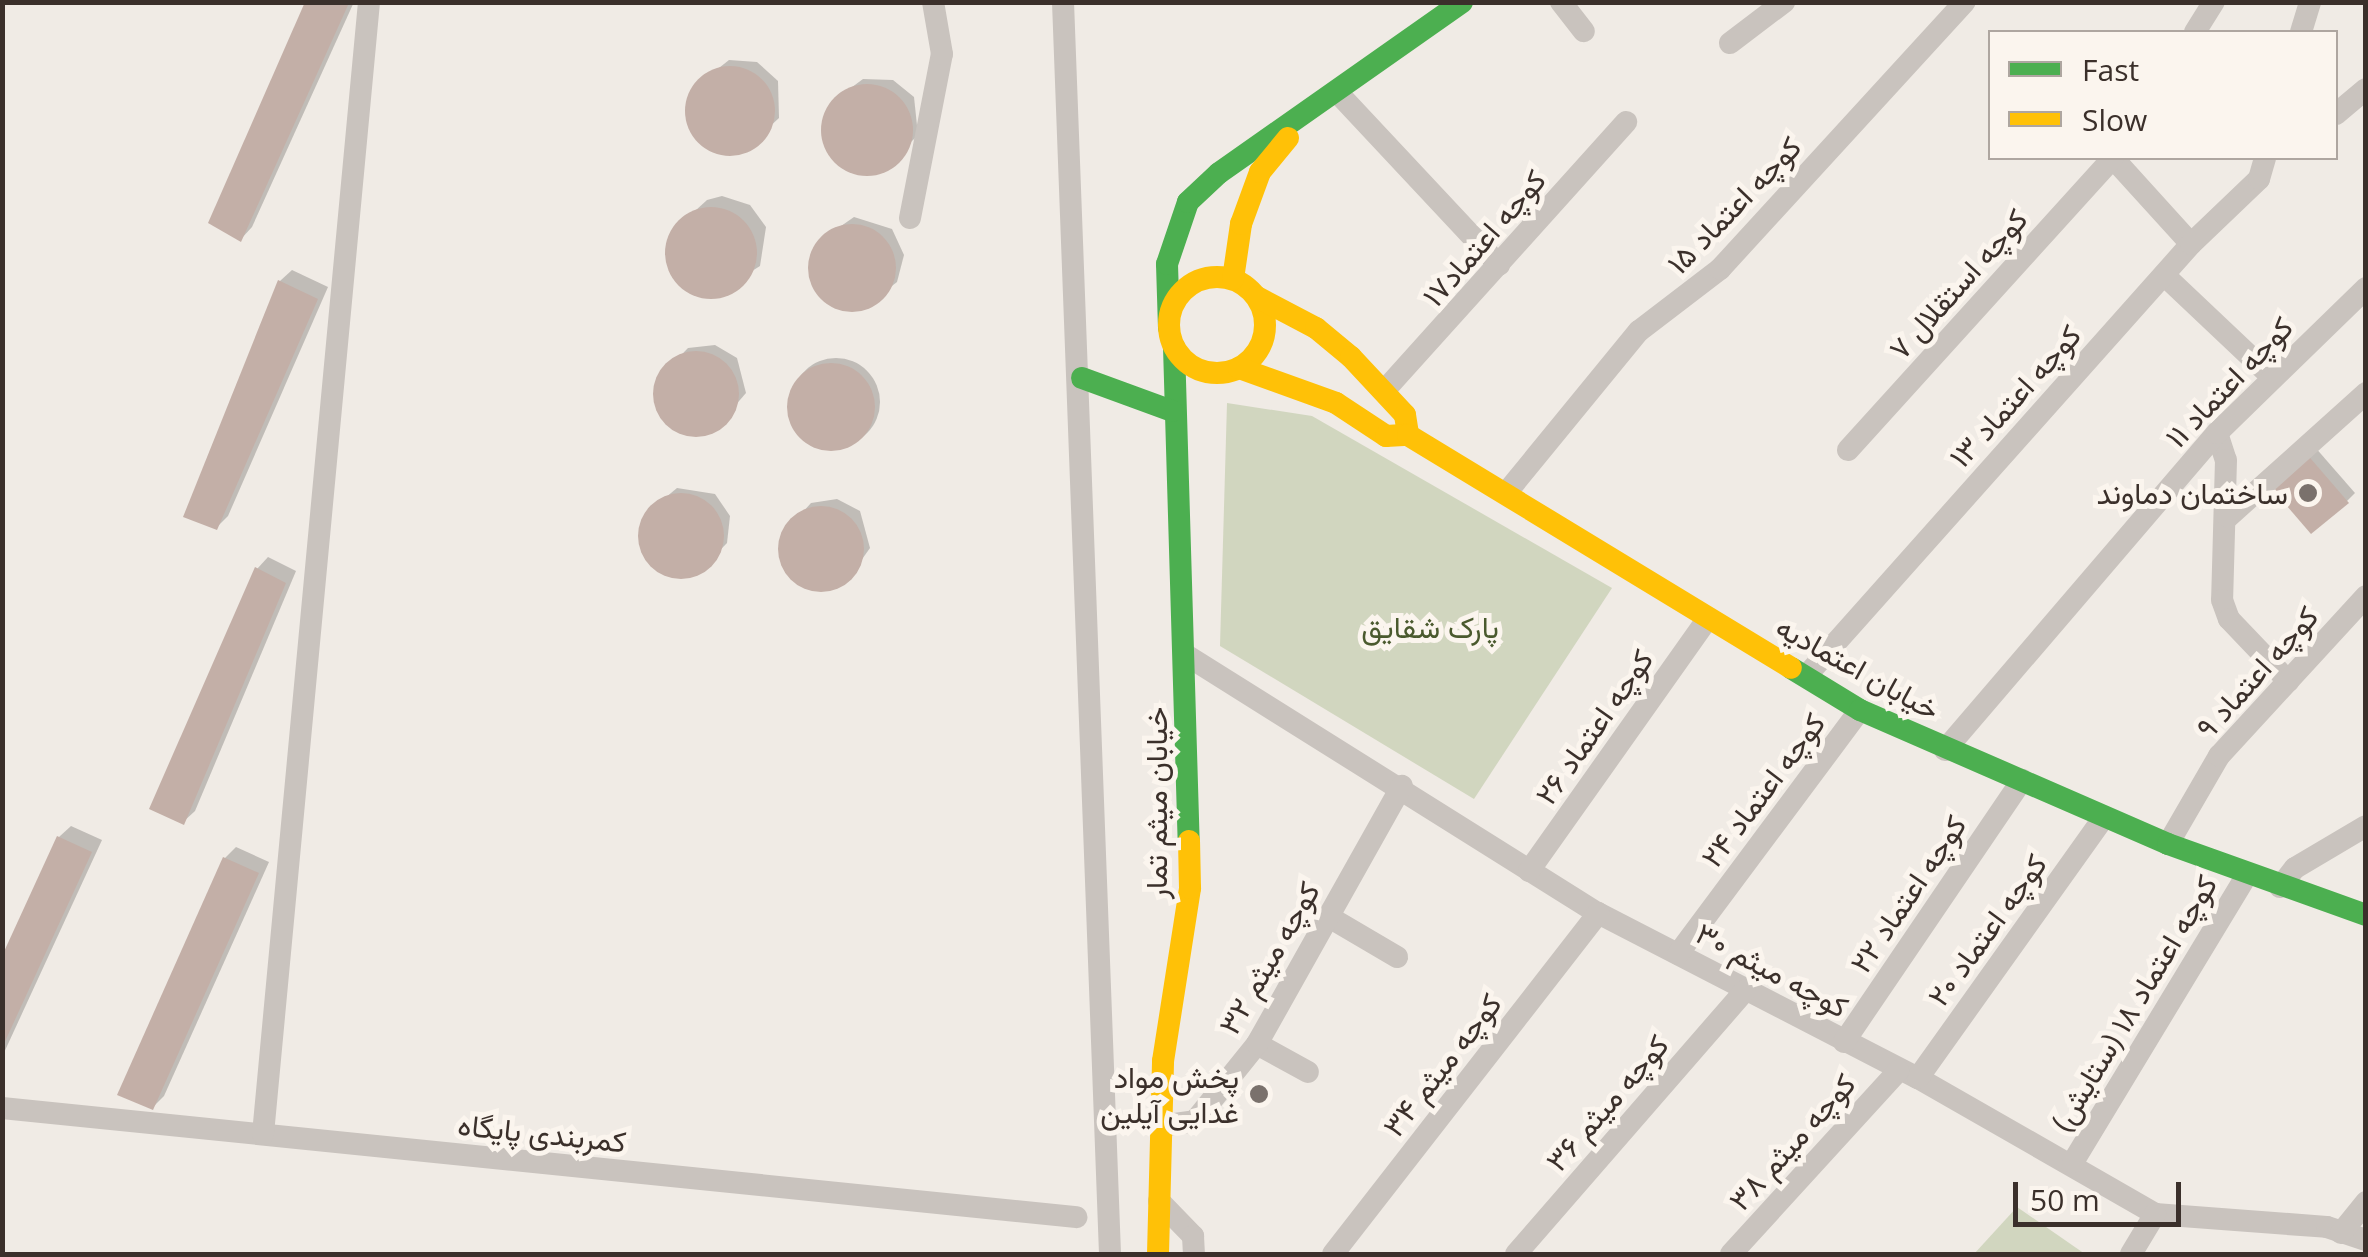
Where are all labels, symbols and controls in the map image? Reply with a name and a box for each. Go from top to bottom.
legend [1988,30,2338,160]
text: Fast [2082,49,2139,90]
text: Slow [2082,99,2147,140]
street label: کوچه اعتماد ۱۵ [1660,129,1808,281]
street label: کوچه اعتماد۱۷ [1415,162,1553,314]
street label: کوچه استقلال ۷ [1881,201,2035,367]
street label: کوچه اعتماد ۱۱ [2158,309,2300,455]
street label: کوچه اعتماد ۱۳ [1942,317,2088,475]
place label: ساختمان دماوند [2096,475,2288,511]
marker: ساختمان دماوند [2297,482,2319,504]
street label: کوچه اعتماد ۹ [2188,599,2326,745]
street label: خیابان اعتمادیه [1770,608,1946,728]
park label: پارک شقایق [1361,609,1499,645]
street label: کوچه اعتماد ۲۶ [1527,643,1661,811]
street label: کوچه اعتماد ۲۴ [1693,706,1833,874]
street label: خیابان میثم تمار [1138,707,1174,899]
street label: کوچه اعتماد ۲۲ [1842,808,1974,980]
street label: کوچه اعتماد ۲۰ [1920,847,2054,1013]
street label: کوچه اعتماد ۱۸ (ستایش) [2043,869,2225,1137]
street label: کوچه میثم ۳۲ [1211,875,1327,1041]
street label: کوچه میثم ۳۰ [1690,915,1854,1025]
street label: کوچه میثم ۳۴ [1375,986,1509,1144]
street label: کوچه میثم ۳۶ [1538,1027,1676,1179]
place label: پخش مواد غدایی آیلین [1100,1059,1239,1130]
street label: کوچه میثم ۳۸ [1721,1066,1863,1218]
marker: پخش مواد غدایی آیلین [1248,1083,1270,1105]
street label: کمربندی پایگاه [456,1106,628,1160]
scale bar [2018,1162,2186,1224]
text: 50 m [2030,1179,2100,1220]

